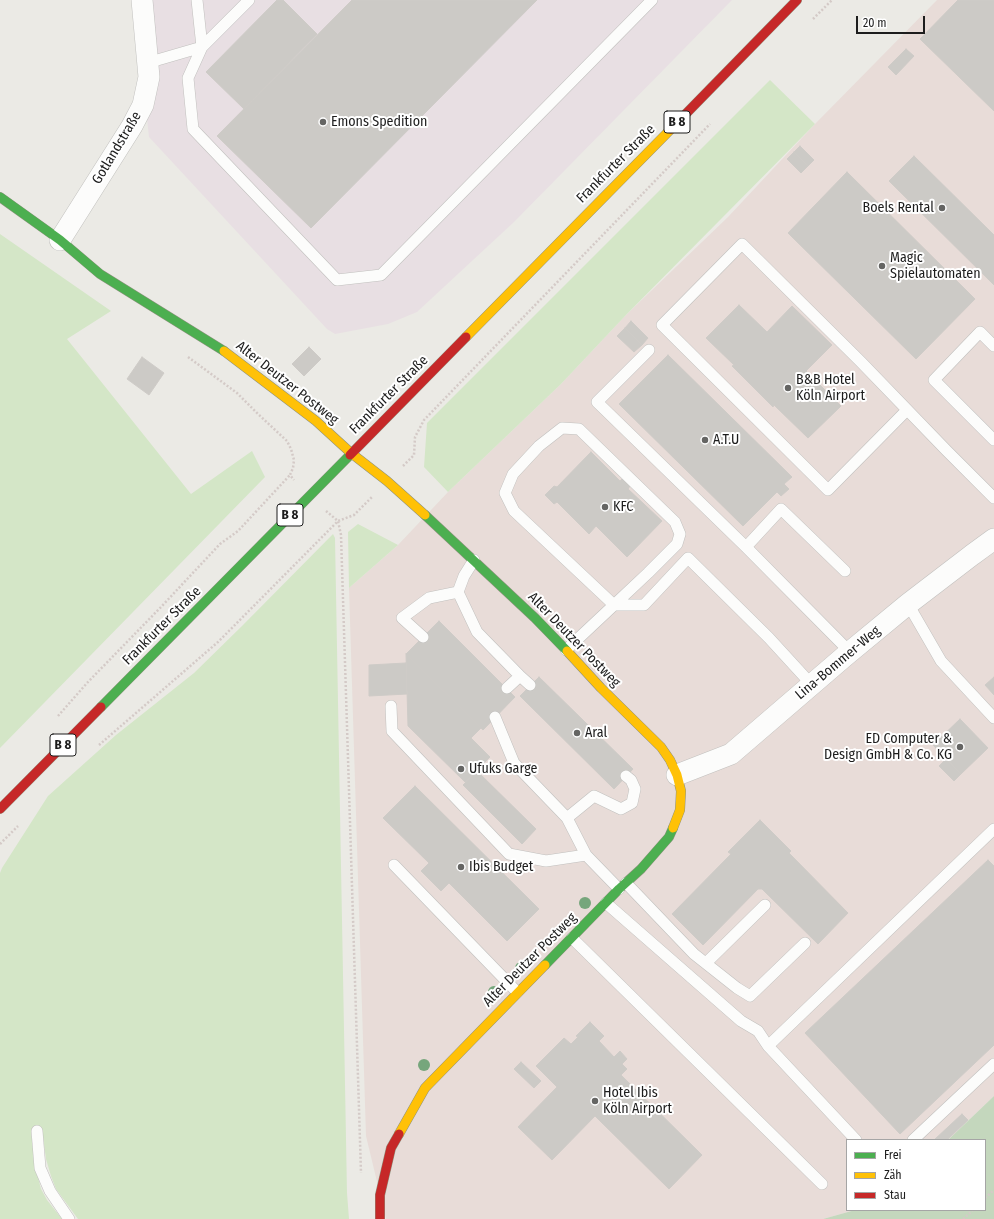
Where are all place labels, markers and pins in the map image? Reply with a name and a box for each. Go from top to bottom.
place label: Emons Spedition [331,114,427,130]
marker: Emons Spedition [318,117,328,127]
place label: Boels Rental [862,200,934,216]
marker: Boels Rental [937,203,947,213]
place label: Magic Spielautomaten [890,250,981,282]
marker: Magic Spielautomaten [877,261,887,271]
place label: B&B Hotel Köln Airport [796,372,865,404]
marker: B&B Hotel Köln Airport [783,383,793,393]
place label: A.T.U [713,432,739,448]
marker: A.T.U [700,435,710,445]
place label: KFC [613,499,633,515]
marker: KFC [600,502,610,512]
place label: Aral [585,725,607,741]
marker: Aral [572,728,582,738]
place label: ED Computer & Design GmbH & Co. KG [824,731,952,764]
marker: ED Computer & Design GmbH & Co. KG [955,742,965,752]
place label: Ufuks Garge [469,761,537,777]
marker: Ufuks Garge [456,764,466,774]
place label: Ibis Budget [469,859,533,875]
marker: Ibis Budget [456,862,466,872]
place label: Hotel Ibis Köln Airport [603,1085,672,1118]
marker: Hotel Ibis Köln Airport [590,1096,600,1106]

